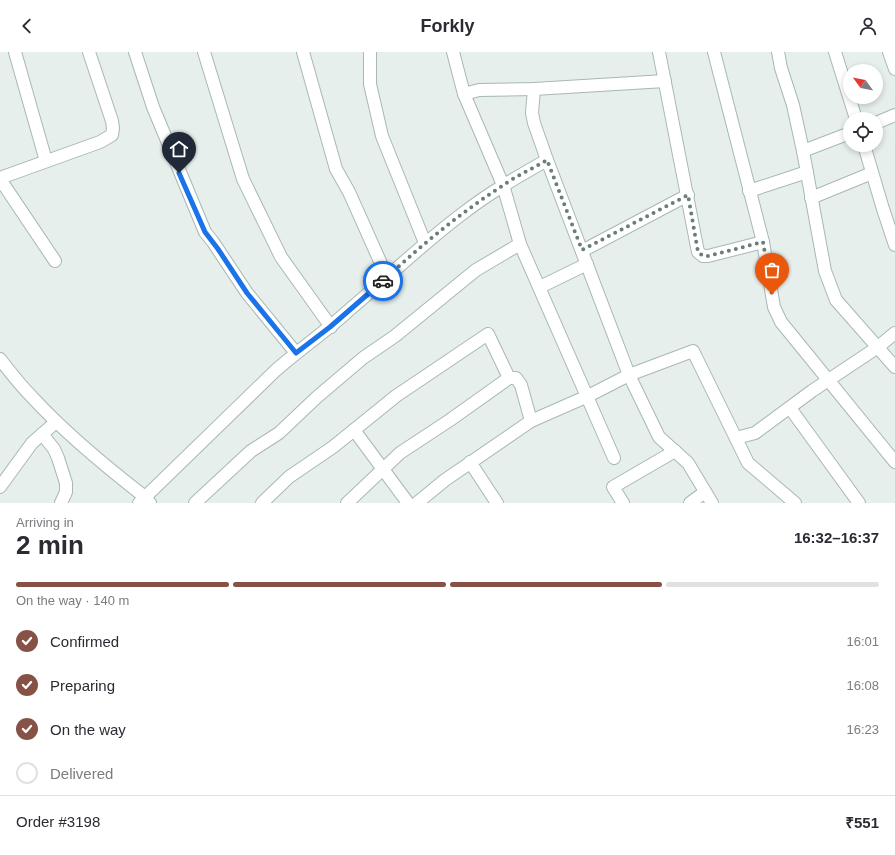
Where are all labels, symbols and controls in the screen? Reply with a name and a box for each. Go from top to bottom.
icon: back [16,15,38,37]
icon: person [857,15,879,37]
text: Forkly [420,16,475,36]
north arrow [843,64,883,104]
map controls [843,64,883,152]
button: locate [843,112,883,152]
pin [162,132,196,173]
icon: home [168,138,190,160]
pin [755,253,789,294]
icon: bag [761,259,783,281]
courier [363,261,403,301]
icon: car [372,270,394,292]
text: Arriving in [16,515,74,530]
text: 16:32–16:37 [794,529,879,546]
text: 2 min [16,530,84,560]
text: On the way · 140 m [16,593,129,608]
icon: check [16,630,38,652]
text: Confirmed [50,633,119,650]
text: 16:01 [846,634,879,649]
icon: check [16,674,38,696]
text: Preparing [50,677,115,694]
text: 16:08 [846,678,879,693]
icon: check [16,718,38,740]
text: On the way [50,721,126,738]
text: 16:23 [846,722,879,737]
text: Delivered [50,765,113,782]
text: Order #3198 [16,813,100,830]
text: ₹551 [845,814,879,831]

